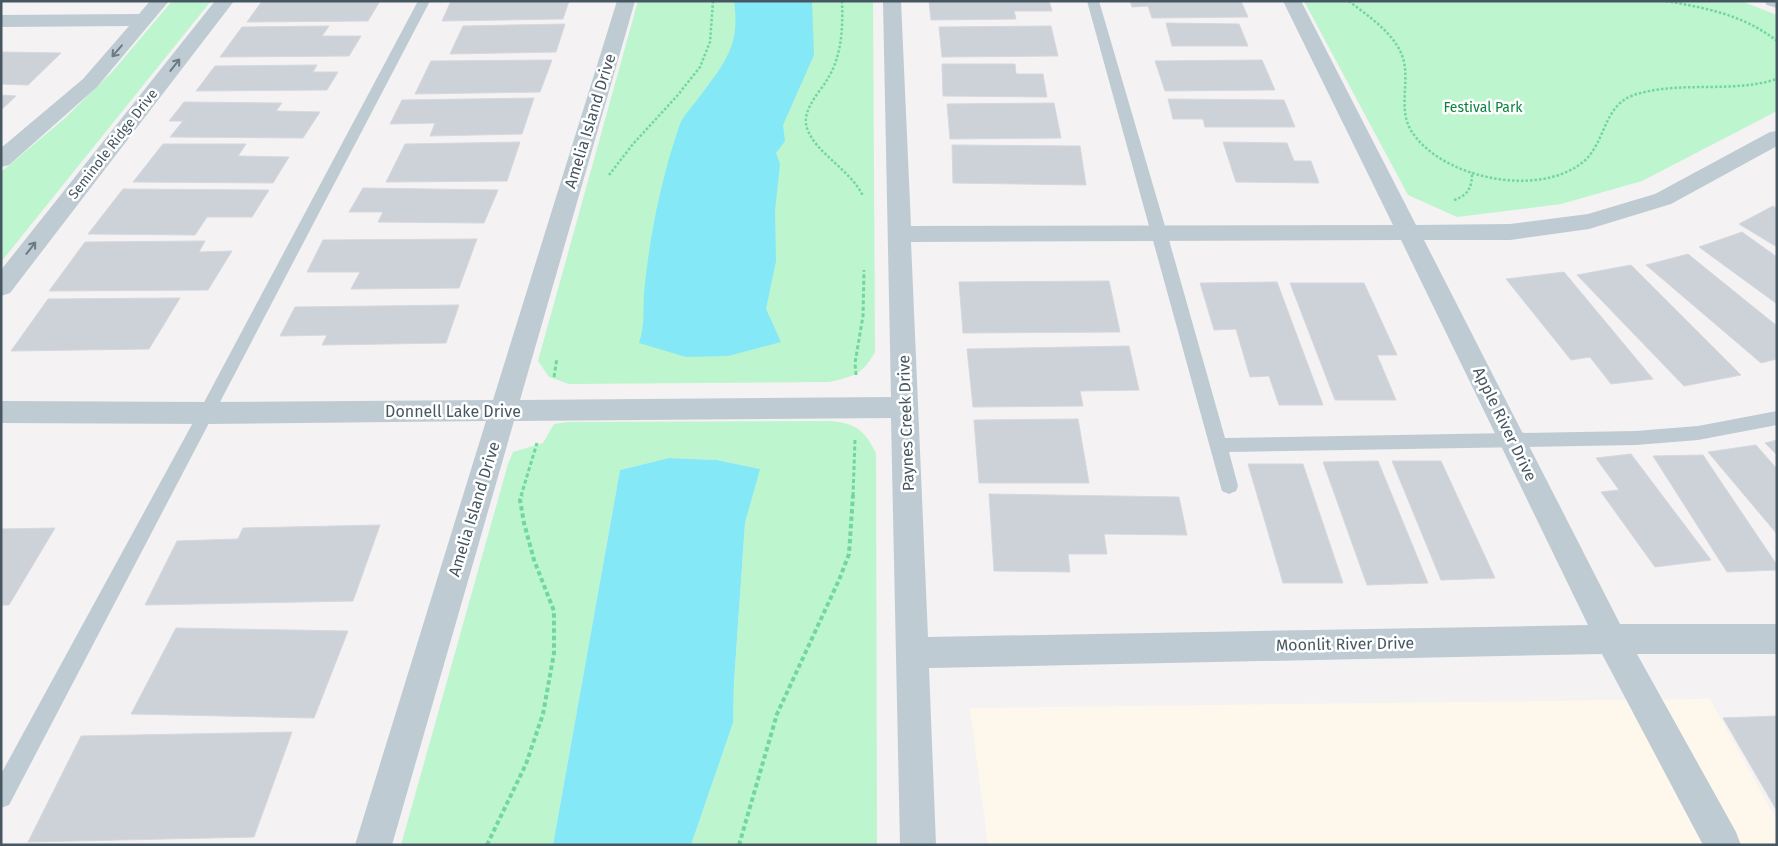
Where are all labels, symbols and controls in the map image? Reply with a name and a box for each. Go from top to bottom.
one-way arrow [111,45,123,58]
street label: Amelia Island Drive [560,51,620,191]
one-way arrow [169,59,180,72]
street label: Seminole Ridge Drive [65,86,161,202]
park label: Festival Park [1443,99,1523,116]
one-way arrow [26,242,37,255]
street label: Paynes Creek Drive [894,355,918,491]
street label: Apple River Drive [1469,364,1541,484]
street label: Donnell Lake Drive [385,402,521,421]
street label: Amelia Island Drive [444,439,504,579]
street label: Moonlit River Drive [1276,633,1414,655]

